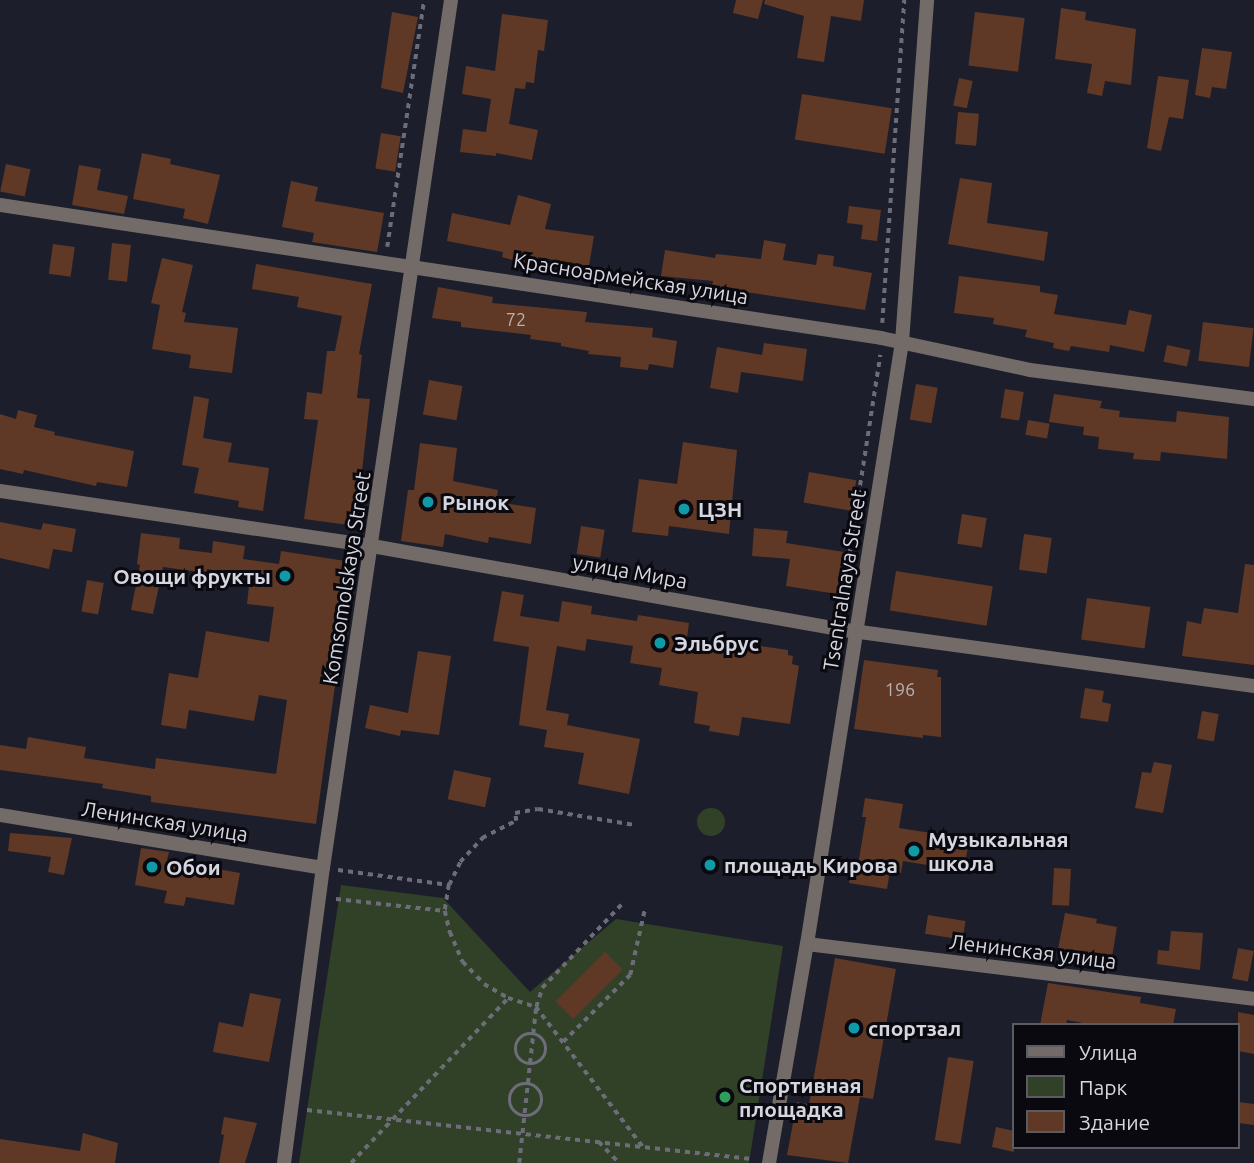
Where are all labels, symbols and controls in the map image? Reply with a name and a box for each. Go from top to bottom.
street label: Красноармейская улица [512,247,750,309]
house number: 72 [506,308,526,330]
street label: Komsomolskaya Street [317,470,375,686]
street label: Tsentralnaya Street [817,488,871,672]
place label: Рынок [442,489,509,515]
marker: Рынок [420,494,436,510]
place label: ЦЗН [698,496,742,522]
marker: ЦЗН [676,501,692,517]
street label: улица Мира [571,549,689,593]
place label: Овощи фрукты [113,563,271,589]
marker: Овощи фрукты [277,568,293,584]
place label: Эльбрус [674,630,759,656]
marker: Эльбрус [652,635,668,651]
house number: 196 [885,678,915,700]
street label: Ленинская улица [80,795,250,847]
place label: Музыкальная школа [928,826,1069,876]
marker: Музыкальная школа [906,843,922,859]
place label: площадь Кирова [724,852,898,878]
place label: Обои [166,854,221,880]
marker: площадь Кирова [702,857,718,873]
marker: Обои [144,859,160,875]
street label: Ленинская улица [948,928,1118,974]
place label: спортзал [868,1015,961,1041]
marker: спортзал [846,1020,862,1036]
legend [1012,1023,1240,1149]
text: Улица [1079,1040,1137,1064]
place label: Cпортивная площадка [739,1072,862,1122]
text: Парк [1079,1075,1127,1099]
marker: Cпортивная площадка [717,1089,733,1105]
text: Здание [1079,1110,1150,1134]

